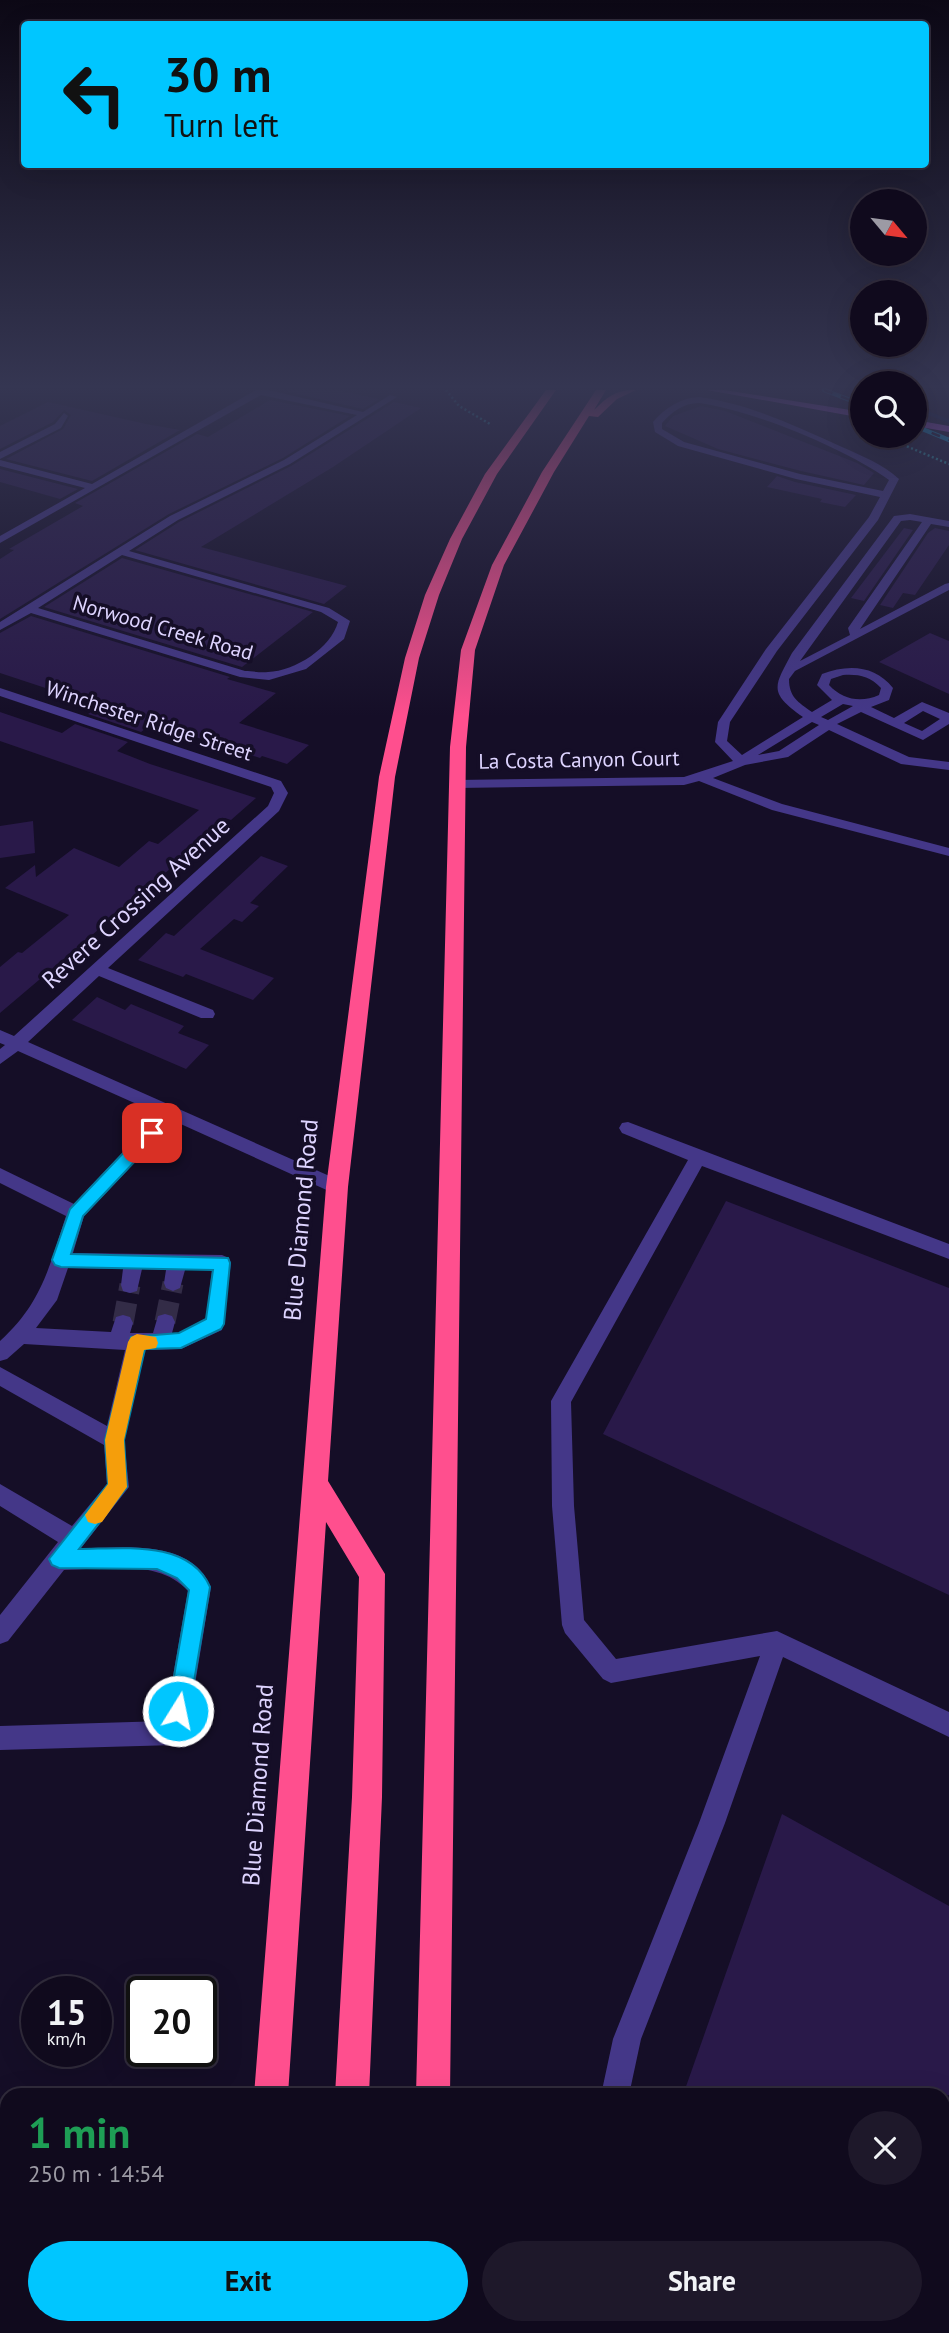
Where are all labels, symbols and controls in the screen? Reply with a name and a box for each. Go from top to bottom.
text: 30 m [164,42,271,106]
icon: left [49,49,140,140]
text: Turn left [164,104,279,146]
north arrow [850,189,928,266]
map controls [850,189,927,448]
button: sound [850,280,927,357]
button: search [850,371,927,448]
street label: Norwood Creek Road [70,589,257,666]
street label: Winchester Ridge Street [42,674,256,767]
street label: La Costa Canyon Court [478,744,680,775]
street label: Revere Crossing Avenue [35,810,236,995]
pin [122,1103,182,1163]
icon: arrive [133,1114,171,1152]
street label: Blue Diamond Road [276,1118,325,1322]
position arrow [141,1674,215,1748]
street label: Blue Diamond Road [235,1683,280,1887]
speed limit sign: 20 [126,1976,217,2067]
text: 15 [47,1989,86,2035]
text: km/h [47,2027,86,2050]
text: 1 min [28,2105,130,2160]
button: close [848,2111,922,2185]
text: 250 m · 14:54 [28,2159,164,2188]
button: Exit [28,2241,468,2321]
button: Share [482,2241,922,2321]

